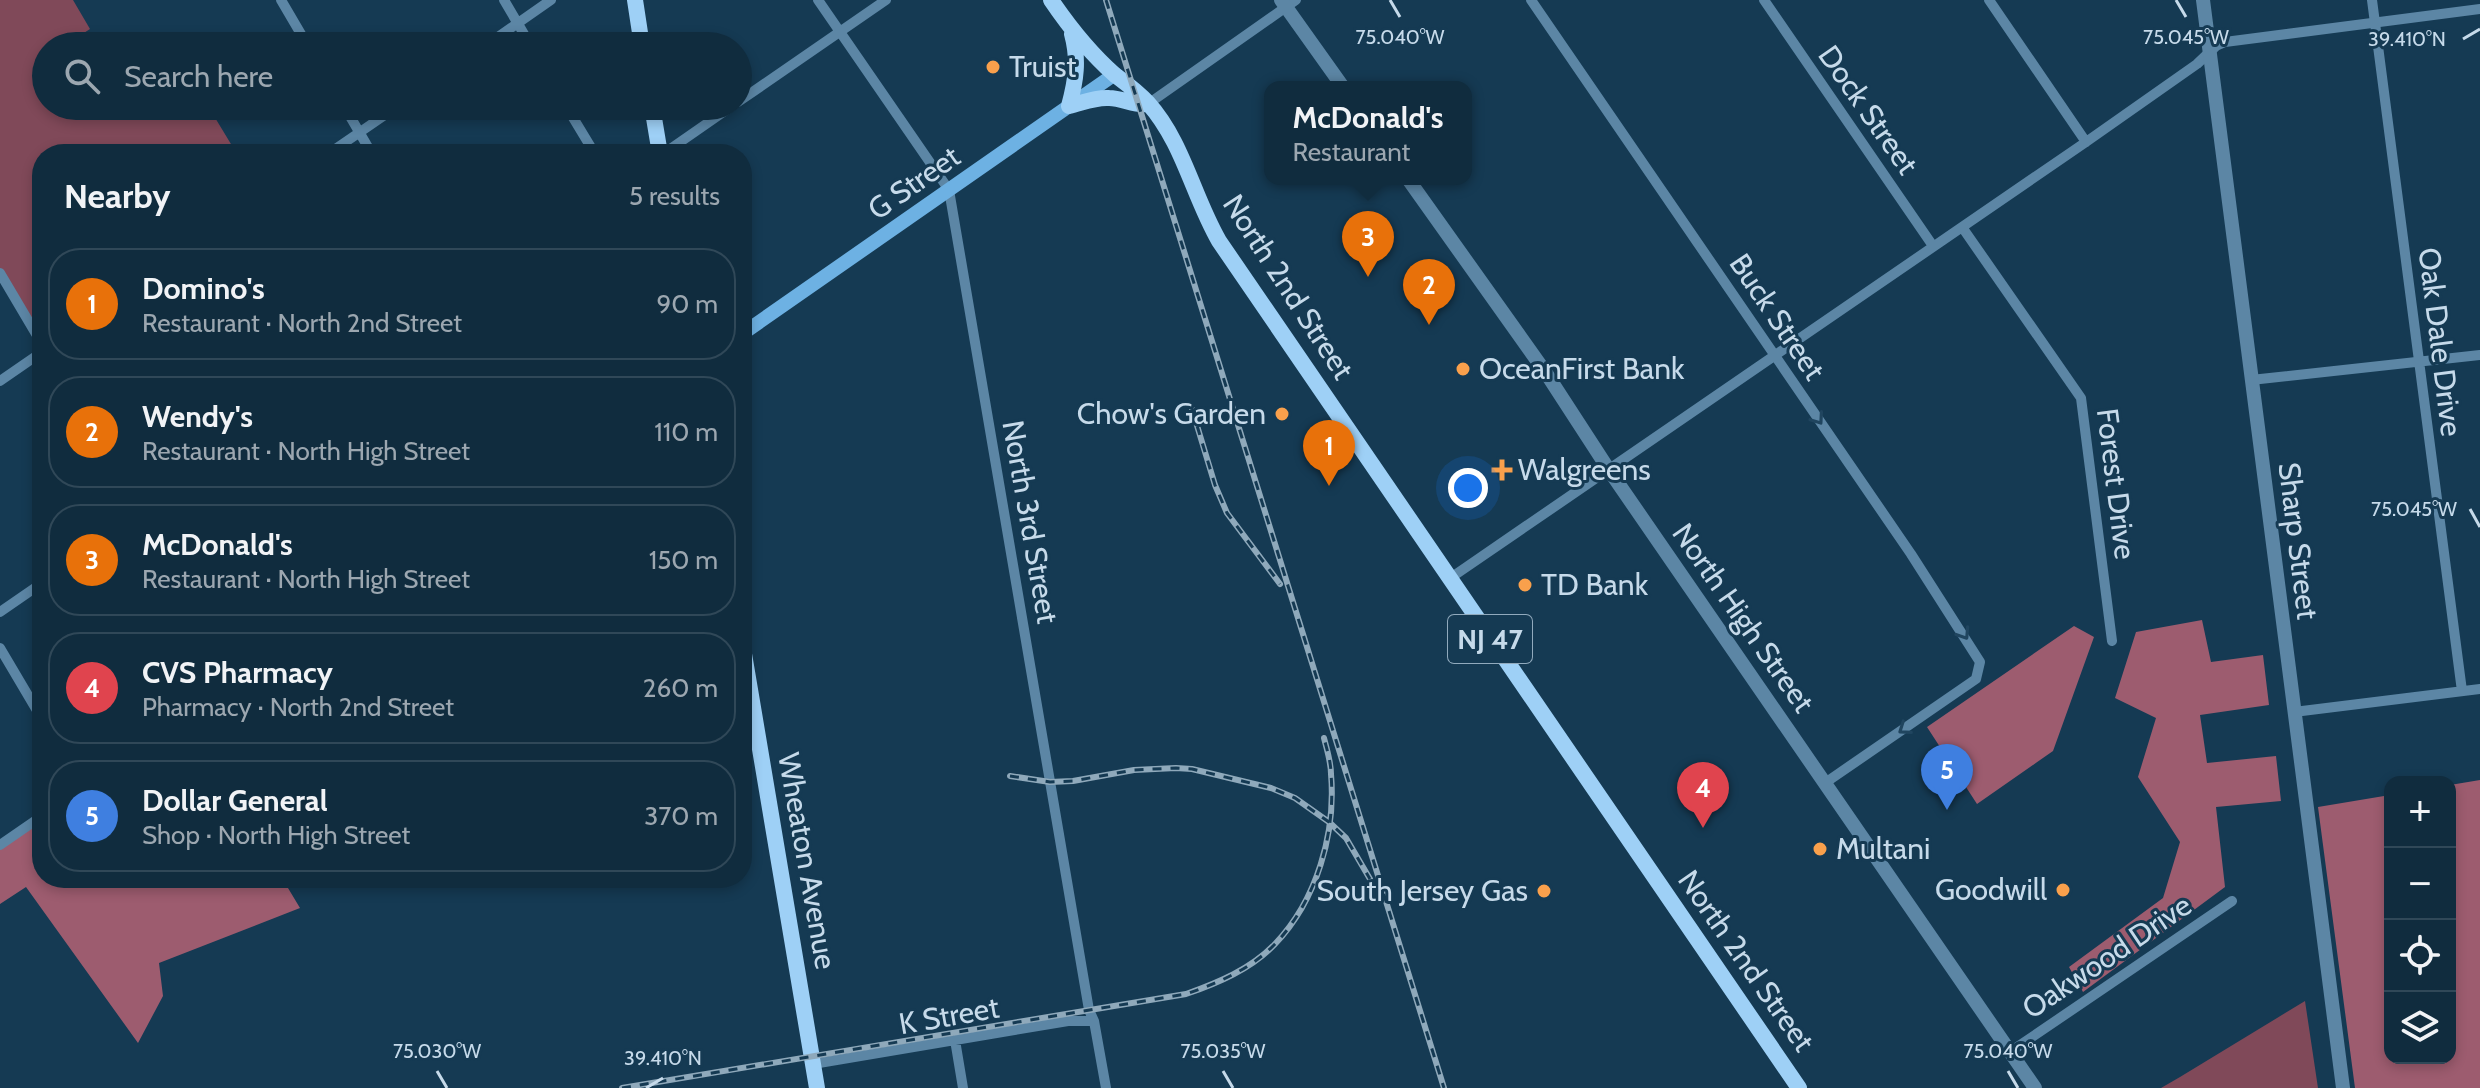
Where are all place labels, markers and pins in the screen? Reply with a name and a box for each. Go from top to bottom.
place label: Truist [1009,48,1076,85]
marker: Truist [984,58,1002,76]
pin: 3 [1342,211,1394,277]
pin: 2 [1403,259,1455,325]
place label: OceanFirst Bank [1479,350,1685,387]
marker: OceanFirst Bank [1454,360,1472,378]
place label: Chow's Garden [1077,395,1266,432]
marker: Chow's Garden [1273,405,1291,423]
pin: 1 [1303,420,1355,486]
place label: Walgreens [1518,451,1651,488]
marker: Walgreens [1493,461,1511,479]
place label: TD Bank [1541,566,1649,603]
marker: TD Bank [1516,576,1534,594]
pin: 5 [1921,744,1973,810]
pin: 4 [1677,762,1729,828]
place label: Multani [1836,830,1930,867]
marker: Multani [1811,840,1829,858]
place label: Goodwill [1935,871,2047,908]
place label: South Jersey Gas [1317,872,1528,909]
marker: Goodwill [2054,881,2072,899]
marker: South Jersey Gas [1535,882,1553,900]

